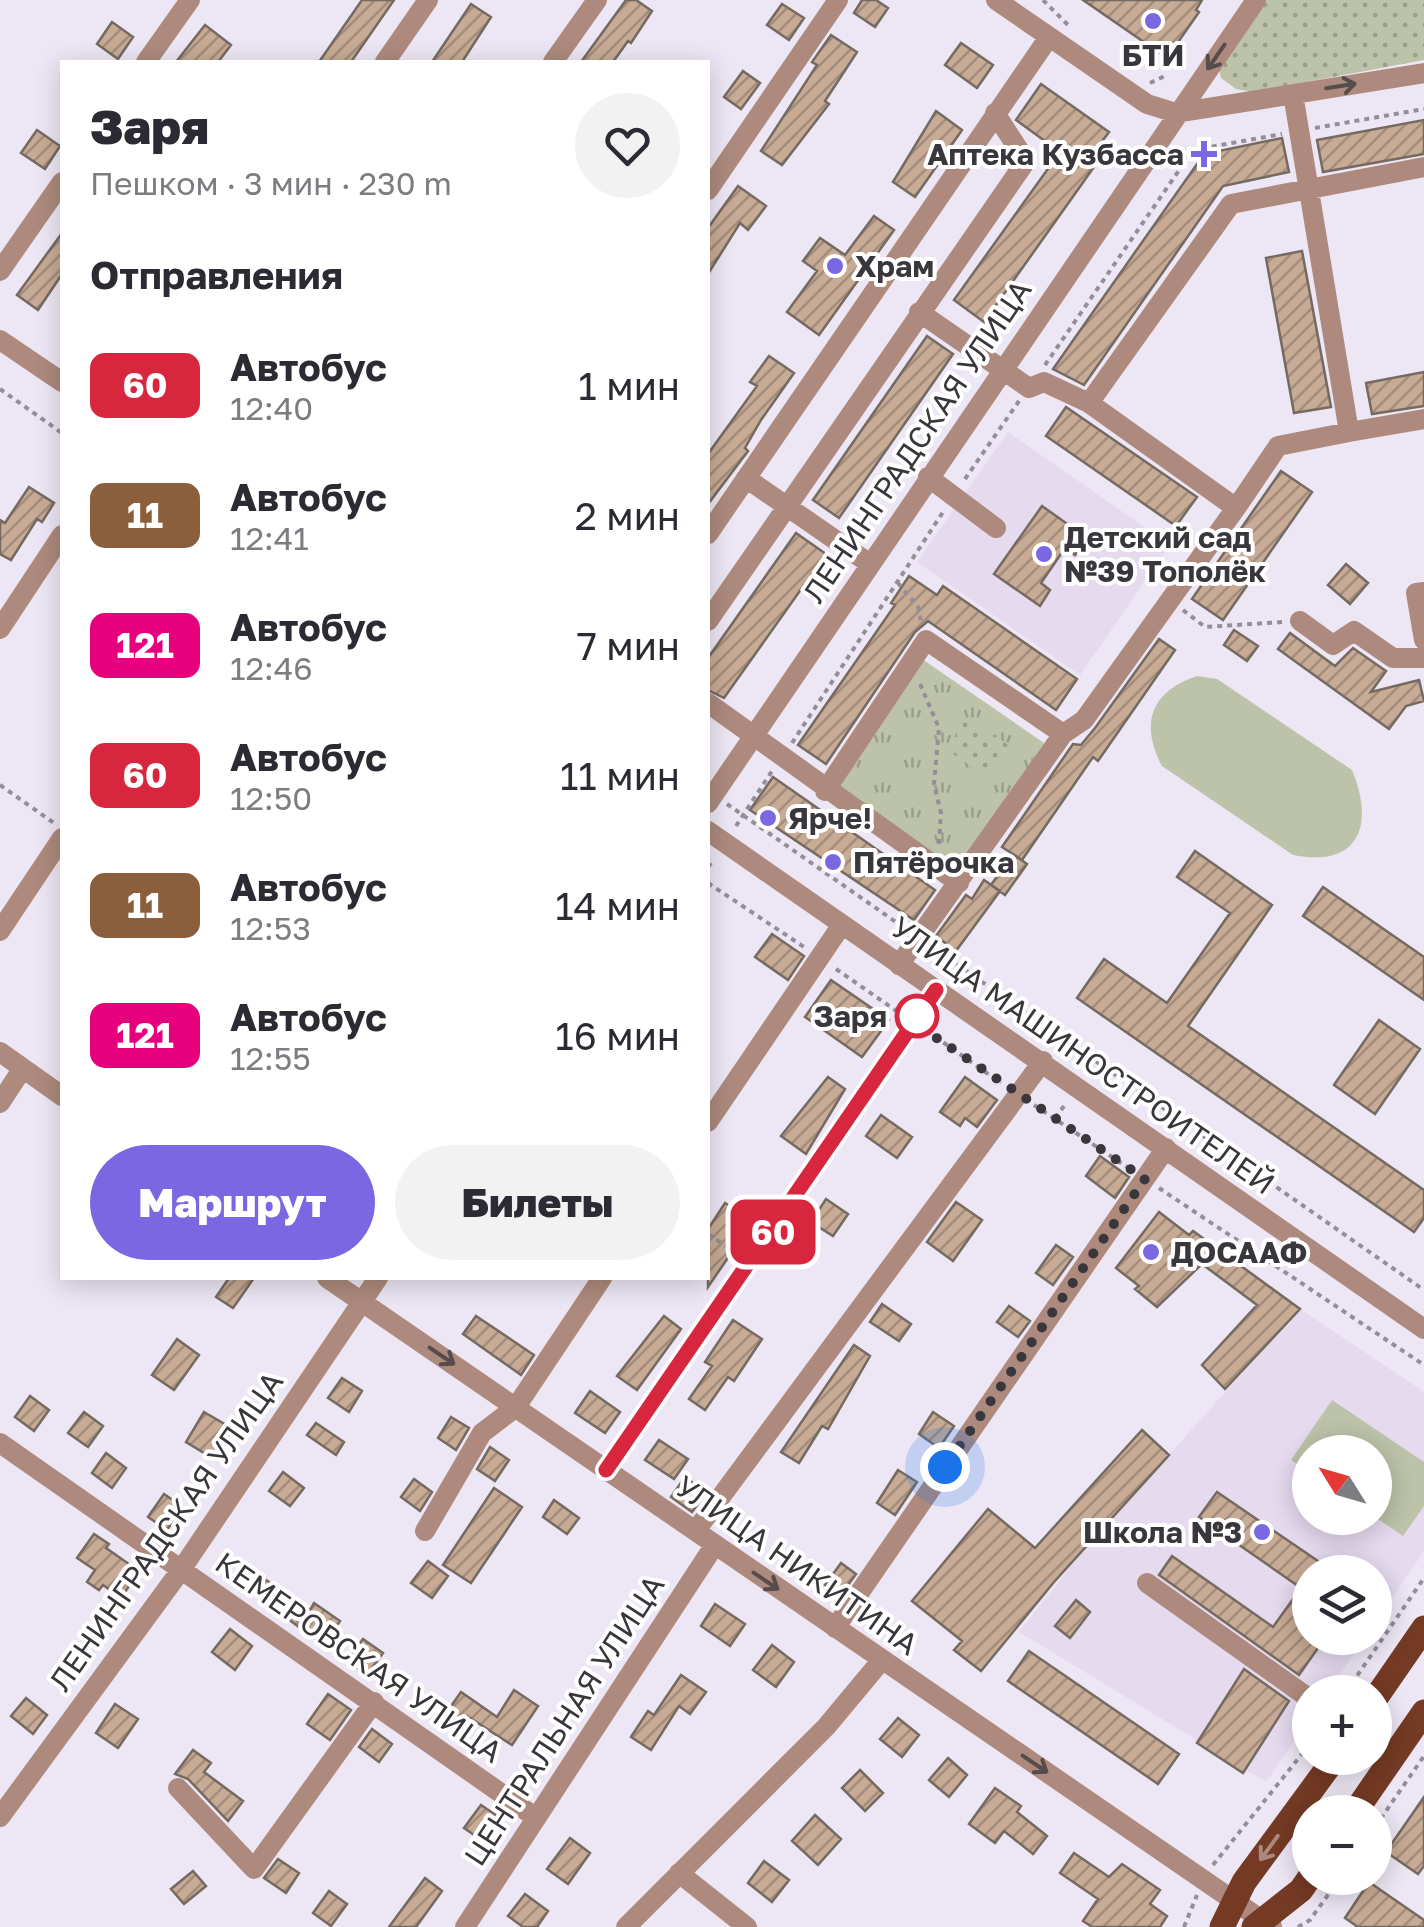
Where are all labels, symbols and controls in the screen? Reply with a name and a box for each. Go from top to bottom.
marker: БТИ [1142,10,1164,32]
place label: БТИ [1122,37,1184,73]
one-way arrow [1206,42,1227,70]
one-way arrow [1325,77,1357,95]
button: heart [575,93,680,198]
text: Заря [90,97,209,155]
place label: Аптека Кузбасса [927,136,1184,172]
marker: Аптека Кузбасса [1193,143,1215,165]
text: Пешком · 3 мин · 230 m [90,164,452,202]
place label: Храм [855,248,934,284]
text: Отправления [90,252,343,297]
marker: Храм [824,255,846,277]
street label: ЛЕНИНГРАДСКАЯ УЛИЦА [795,273,1039,609]
text: Автобус [230,344,387,389]
text: 1 мин [578,363,680,408]
text: 60 [123,364,167,406]
text: 12:40 [230,389,313,427]
text: Автобус [230,474,387,519]
text: 2 мин [575,493,680,538]
text: 11 [127,494,163,536]
text: 12:41 [230,519,309,557]
place label: Детский сад №39 Тополёк [1064,519,1267,589]
marker: Детский сад №39 Тополёк [1033,543,1055,565]
text: Автобус [230,604,387,649]
text: 7 мин [577,623,680,668]
text: 121 [116,624,174,666]
text: 12:46 [230,649,313,687]
text: Автобус [230,734,387,779]
text: 11 мин [560,753,680,798]
text: 60 [123,754,167,796]
text: 12:50 [230,779,312,817]
place label: Ярче! [788,800,872,836]
marker: Ярче! [757,807,779,829]
place label: Пятёрочка [853,844,1014,880]
marker: Пятёрочка [822,851,844,873]
text: Автобус [230,864,387,909]
text: 14 мин [555,883,680,928]
text: 11 [127,884,163,926]
text: 12:53 [230,909,311,947]
street label: УЛИЦА МАШИНОСТРОИТЕЛЕЙ [885,909,1281,1201]
text: Автобус [230,994,387,1039]
marker: Заря [896,995,938,1037]
place label: Заря [814,998,887,1034]
text: 16 мин [555,1013,680,1058]
text: 121 [116,1014,174,1056]
text: 12:55 [230,1039,311,1077]
button: Маршрут [90,1145,375,1260]
button: Билеты [395,1145,680,1260]
line badge: 60 [728,1200,818,1264]
text: 60 [751,1211,795,1253]
place label: ДОСААФ [1171,1234,1308,1270]
marker: ДОСААФ [1140,1241,1162,1263]
one-way arrow [428,1345,455,1366]
street label: ЛЕНИНГРАДСКАЯ УЛИЦА [42,1364,290,1698]
north arrow [1292,1435,1392,1535]
map controls [1292,1435,1392,1895]
your location [920,1442,970,1492]
street label: УЛИЦА НИКИТИНА [669,1468,925,1662]
place label: Школа №3 [1083,1514,1242,1550]
marker: Школа №3 [1251,1521,1273,1543]
street label: КЕМЕРОВСКАЯ УЛИЦА [209,1544,509,1770]
button: layers [1292,1555,1392,1655]
street label: ЦЕНТРАЛЬНАЯ УЛИЦА [457,1568,671,1872]
one-way arrow [751,1570,779,1591]
button: + [1292,1675,1392,1775]
one-way arrow [1020,1753,1048,1774]
button: − [1292,1795,1392,1895]
one-way arrow [1258,1834,1279,1861]

